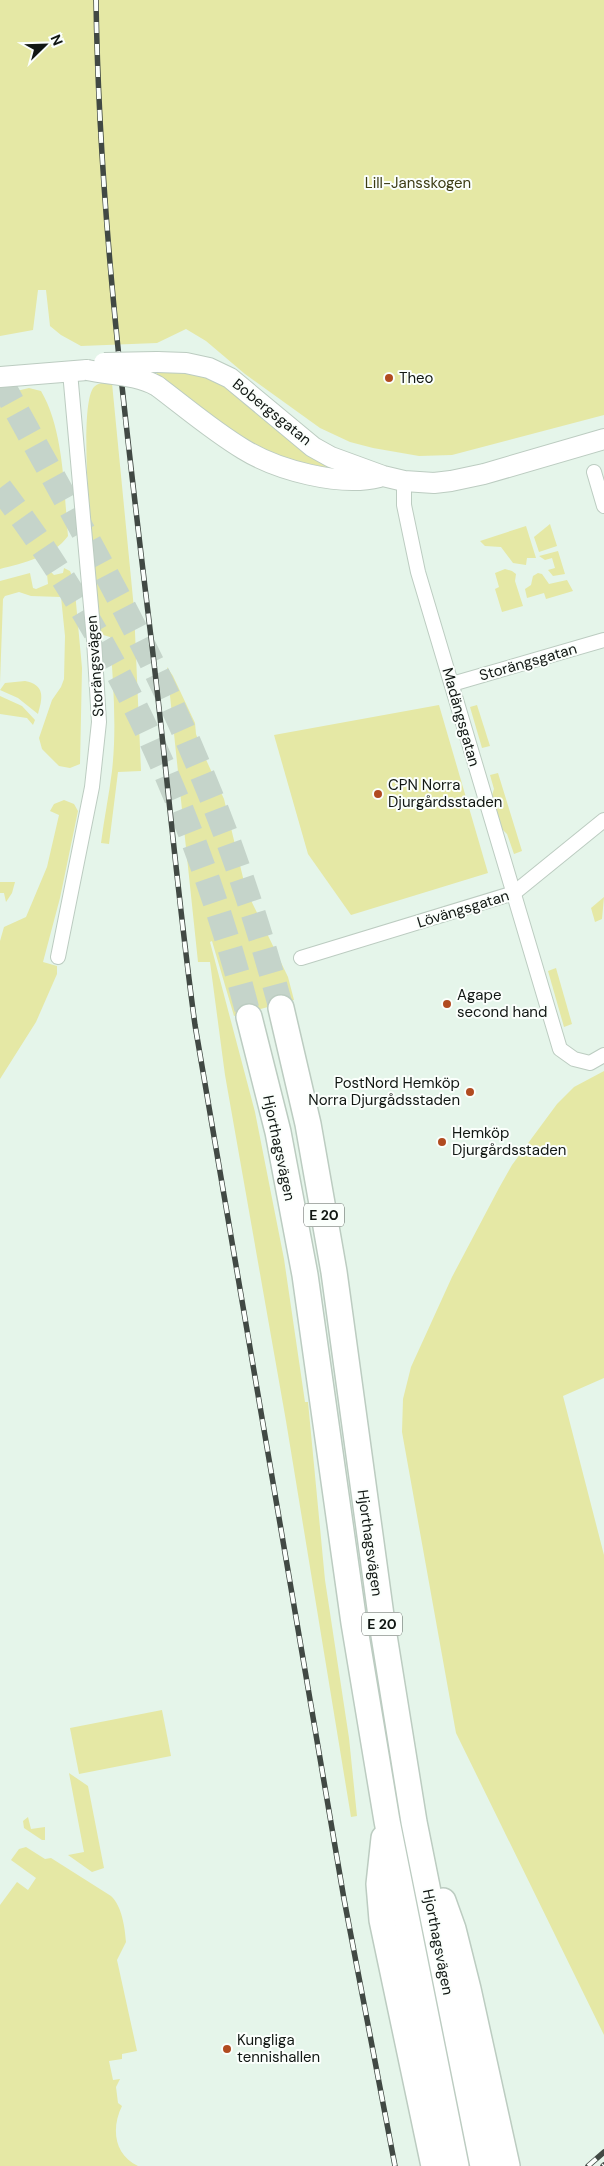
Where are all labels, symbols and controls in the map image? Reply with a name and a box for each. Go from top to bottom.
north arrow [20,20,70,70]
text: N [47,32,67,48]
park label: Lill-Jansskogen [365,173,471,193]
place label: Theo [399,368,434,388]
marker: Theo [383,372,395,384]
street label: Bobergsgatan [228,374,316,450]
street label: Storängsvägen [81,614,109,718]
street label: Storängsgatan [477,639,579,685]
street label: Madängsgatan [437,665,485,769]
place label: CPN Norra Djurgårdsstaden [388,775,502,812]
marker: CPN Norra Djurgårdsstaden [372,788,384,800]
street label: Lövängsgatan [415,886,511,932]
place label: Agape second hand [457,985,547,1022]
marker: Agape second hand [441,998,453,1010]
place label: PostNord Hemköp Norra Djurgådsstaden [308,1073,460,1110]
marker: PostNord Hemköp Norra Djurgådsstaden [464,1086,476,1098]
street label: Hjorthagsvägen [258,1093,300,1203]
place label: Hemköp Djurgårdsstaden [452,1123,566,1160]
marker: Hemköp Djurgårdsstaden [436,1136,448,1148]
road number: E 20 [304,1204,344,1226]
street label: Hjorthagsvägen [353,1488,387,1598]
road number: E 20 [362,1612,402,1636]
street label: Hjorthagsvägen [418,1887,458,1997]
place label: Kungliga tennishallen [237,2030,320,2067]
marker: Kungliga tennishallen [221,2043,233,2055]

